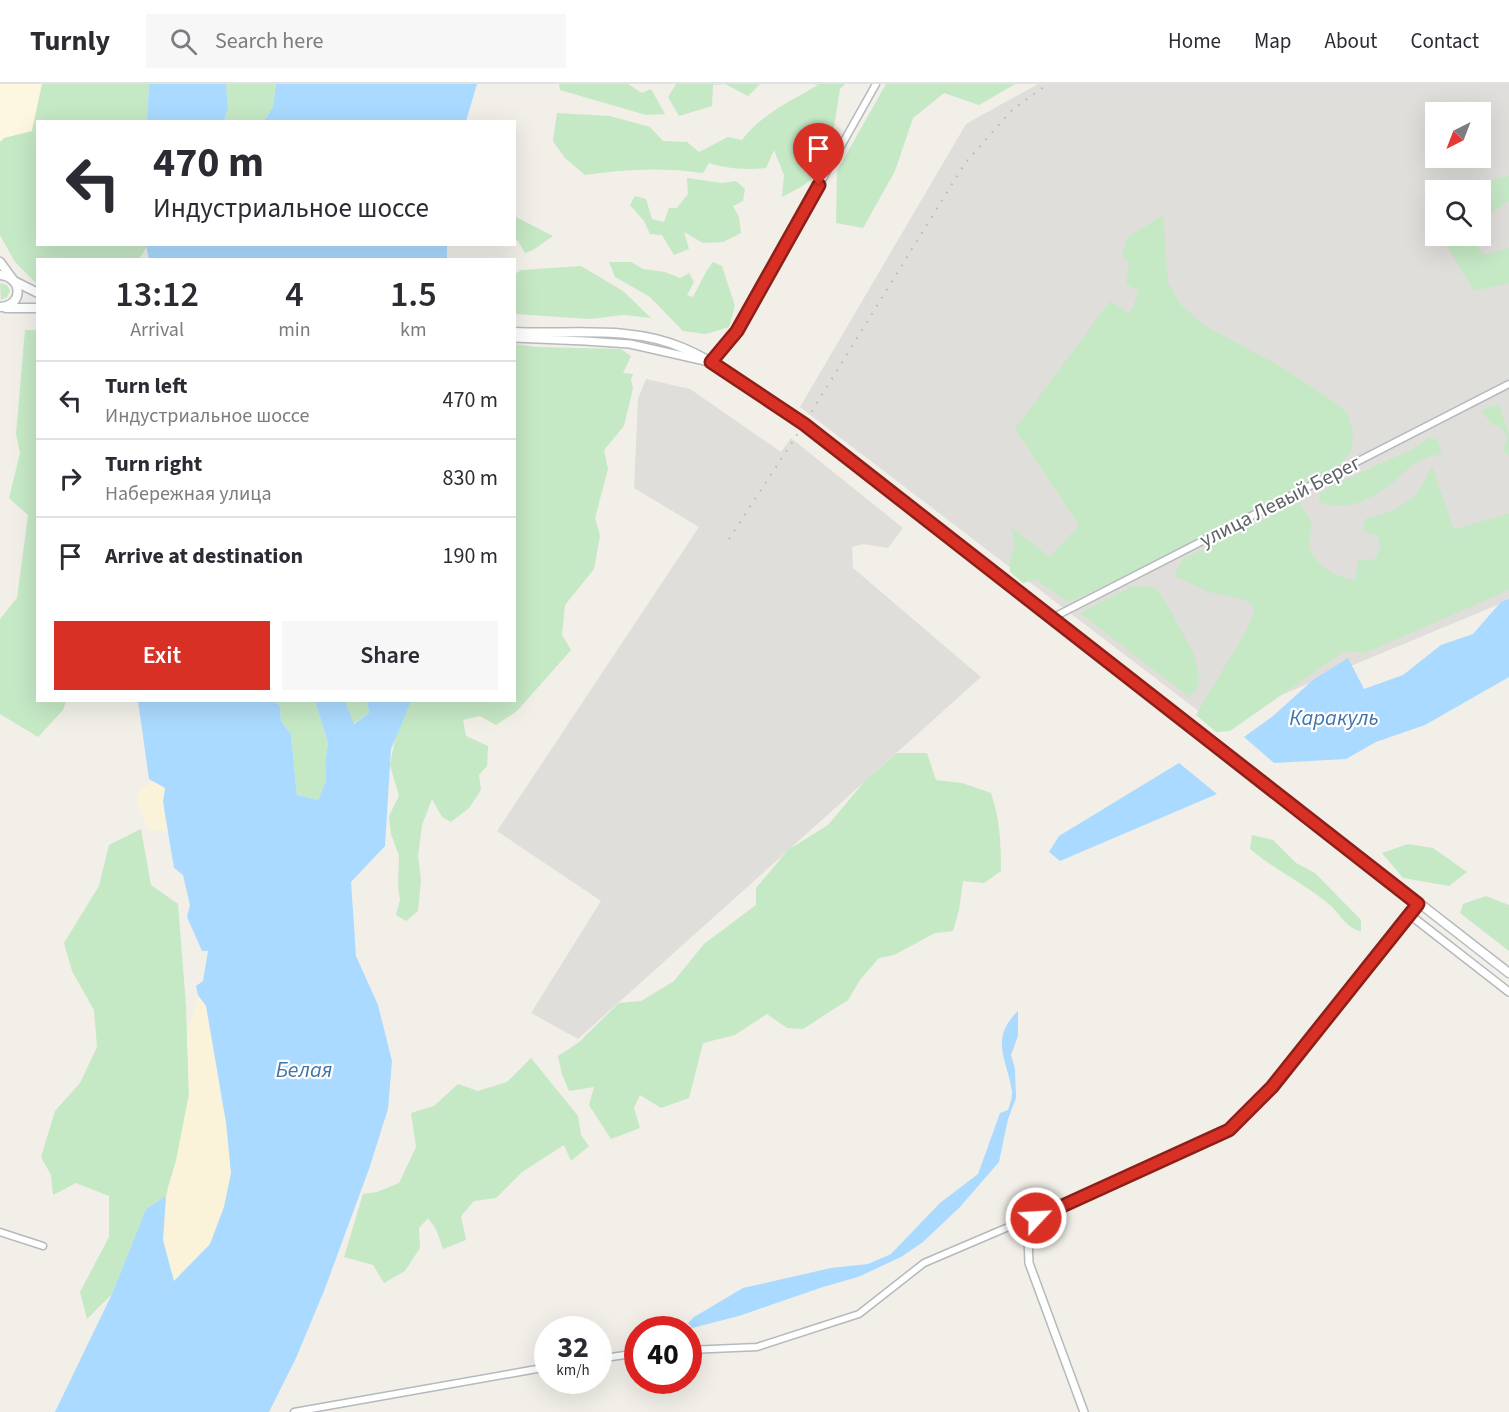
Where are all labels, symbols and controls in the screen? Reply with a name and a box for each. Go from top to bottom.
search box [146,14,566,68]
text: Turnly [30,21,110,61]
icon: search [167,25,200,58]
text: Search here [215,25,324,57]
text: Home [1168,26,1221,56]
text: Map [1254,26,1292,56]
text: About [1325,26,1377,56]
text: Contact [1410,26,1479,56]
north arrow [1425,102,1491,168]
map controls [1425,102,1491,246]
pin [793,123,844,185]
icon: arrive [802,132,835,165]
text: 470 m [153,133,264,193]
icon: left [54,144,132,222]
button: search [1425,180,1491,246]
text: Индустриальное шоссе [153,189,429,228]
text: 13:12 [115,269,199,320]
text: 4 [285,269,304,320]
text: 1.5 [390,269,437,320]
text: Arrival [130,316,184,344]
text: min [278,316,311,344]
text: km [400,316,427,344]
text: Turn left [105,370,187,402]
icon: left [54,384,87,417]
text: 470 m [443,384,498,416]
text: Индустриальное шоссе [105,402,309,430]
street label: улица Левый Берег [1194,447,1366,555]
text: Turn right [105,448,202,480]
icon: right [54,462,87,495]
text: 830 m [443,462,498,494]
text: Набережная улица [105,480,272,508]
icon: arrive [54,540,87,573]
text: Arrive at destination [105,540,303,572]
text: 190 m [443,540,498,572]
button: Exit [54,621,270,690]
button: Share [282,621,498,690]
water label: Каракуль [1289,702,1379,734]
water label: Белая [276,1054,332,1086]
position arrow [1004,1186,1068,1250]
speed limit sign: 40 [624,1316,702,1394]
text: 32 [557,1326,589,1369]
text: km/h [556,1360,590,1381]

